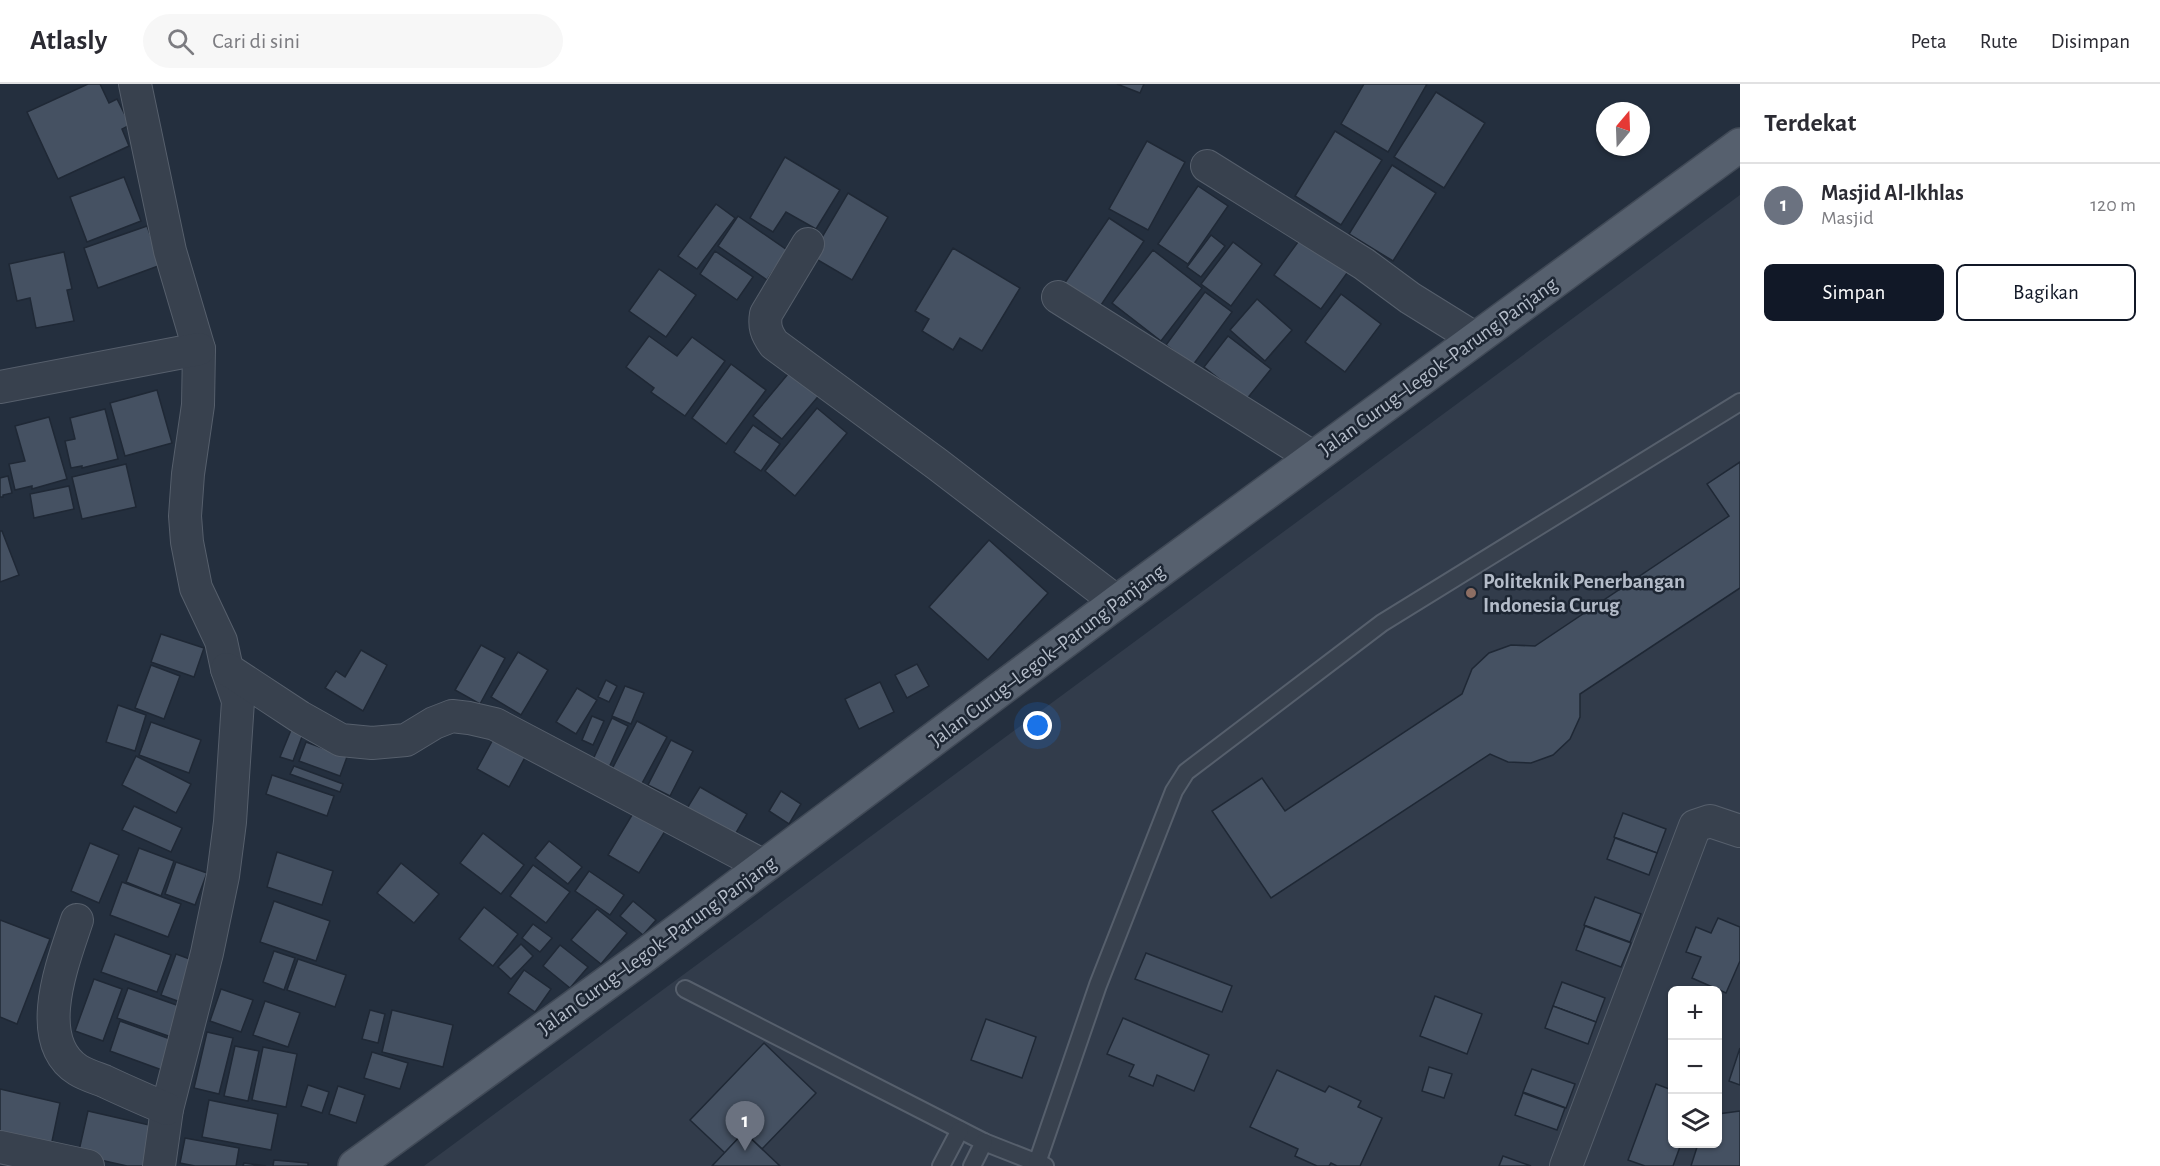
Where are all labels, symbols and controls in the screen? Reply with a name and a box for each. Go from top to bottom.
search box [143,14,563,68]
icon: search [164,25,197,58]
text: Atlasly [30,27,107,55]
text: Cari di sini [212,30,300,52]
text: Peta [1911,31,1947,52]
text: Rute [1980,31,2018,52]
text: Disimpan [2051,31,2130,52]
north arrow [1596,102,1650,156]
text: Terdekat [1764,110,1856,136]
text: Masjid Al-Ikhlas [1821,182,1964,204]
text: 1 [1780,195,1787,215]
text: 120 m [2090,195,2136,215]
text: Masjid [1821,208,1874,228]
button: Simpan [1764,264,1944,321]
button: Bagikan [1956,264,2136,321]
street label: Jalan Curug–Legok–Parung Panjang [1316,273,1562,460]
street label: Jalan Curug–Legok–Parung Panjang [926,560,1169,751]
place label: Politeknik Penerbangan Indonesia Curug [1483,571,1685,616]
marker: Politeknik Penerbangan Indonesia Curug [1464,586,1478,600]
your location [1023,711,1052,740]
street label: Jalan Curug–Legok–Parung Panjang [535,852,781,1039]
map controls [1668,986,1722,1148]
button: + [1668,986,1722,1040]
button: − [1668,1040,1722,1094]
button: layers [1668,1094,1722,1148]
pin: 1 [726,1102,764,1151]

